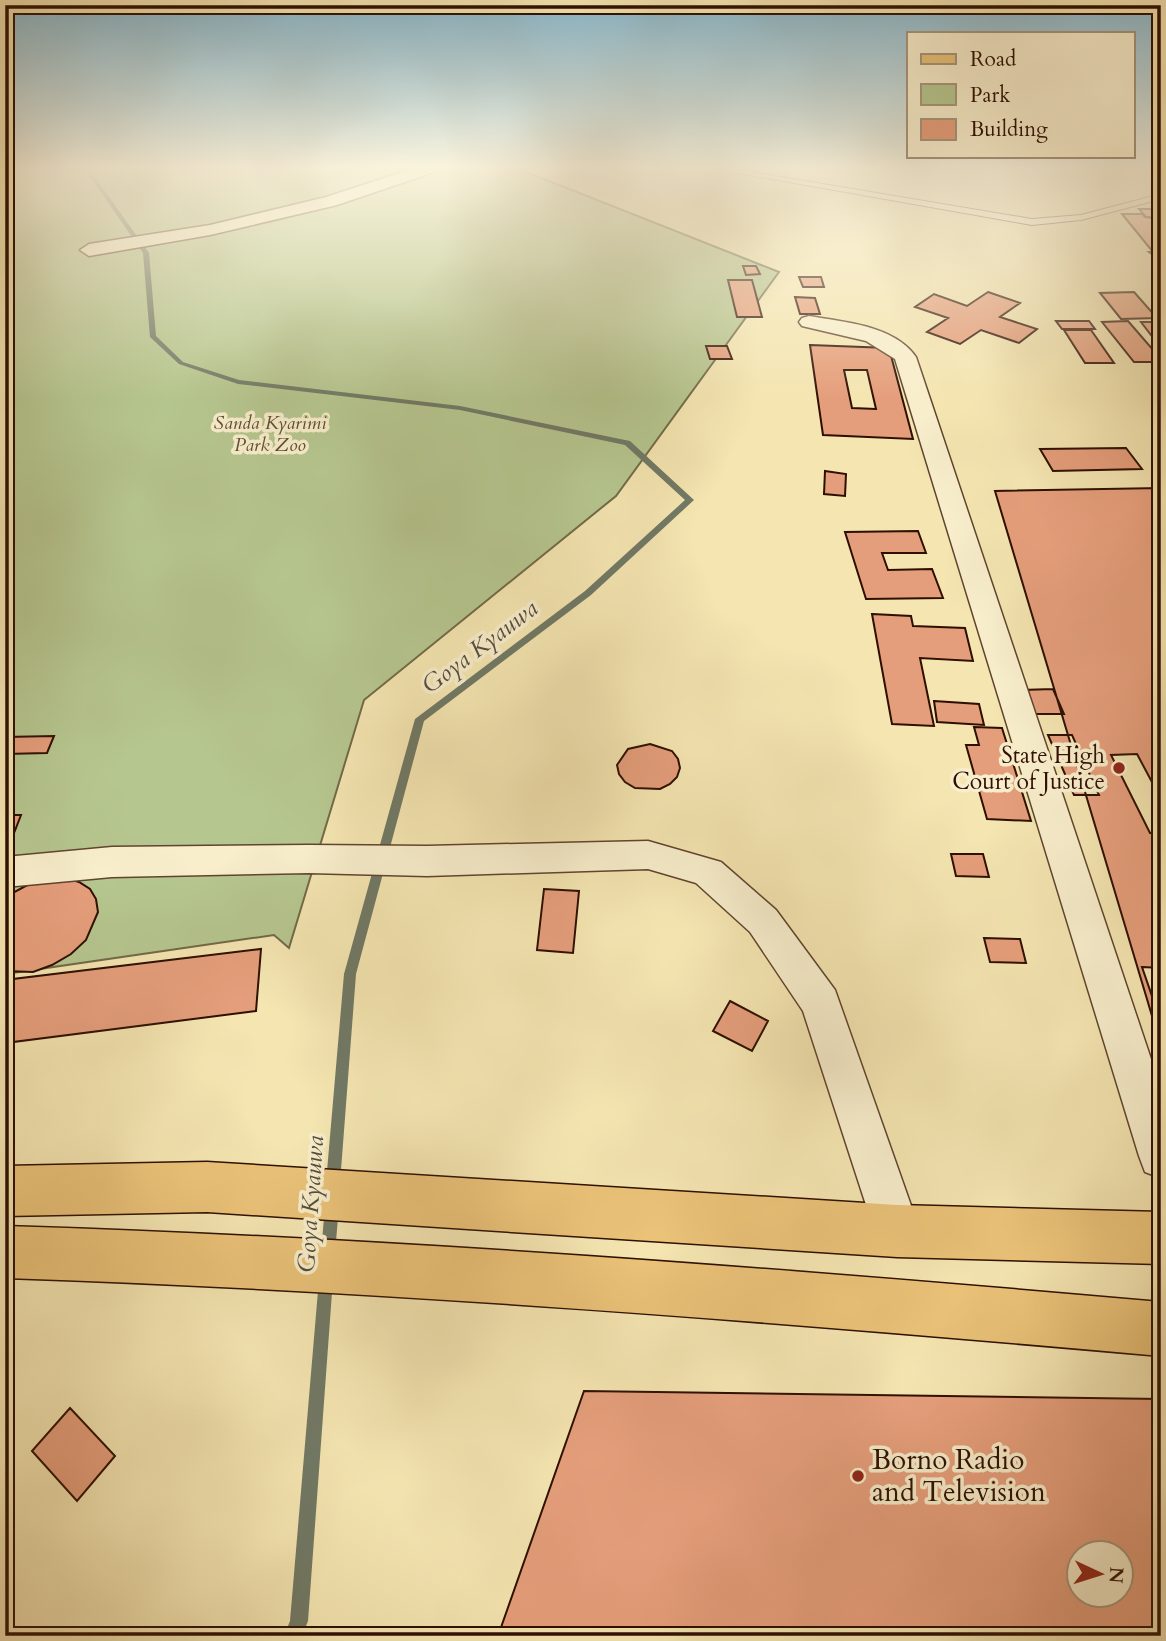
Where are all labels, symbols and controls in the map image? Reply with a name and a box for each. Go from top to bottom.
legend [907,32,1134,158]
text: Road [970,45,1016,74]
text: Park [970,81,1011,110]
text: Building [970,115,1048,144]
park label: Sanda Kyarimi Park Zoo [214,410,327,458]
water label: Goya Kyauwa [415,592,545,702]
place label: State High Court of Justice [952,740,1105,797]
marker: State High Court of Justice [1111,760,1127,776]
water label: Goya Kyauwa [290,1134,332,1274]
place label: Borno Radio and Television [872,1441,1046,1511]
marker: Borno Radio and Television [850,1468,866,1484]
north arrow [1064,1540,1134,1610]
text: N [1102,1566,1130,1585]

